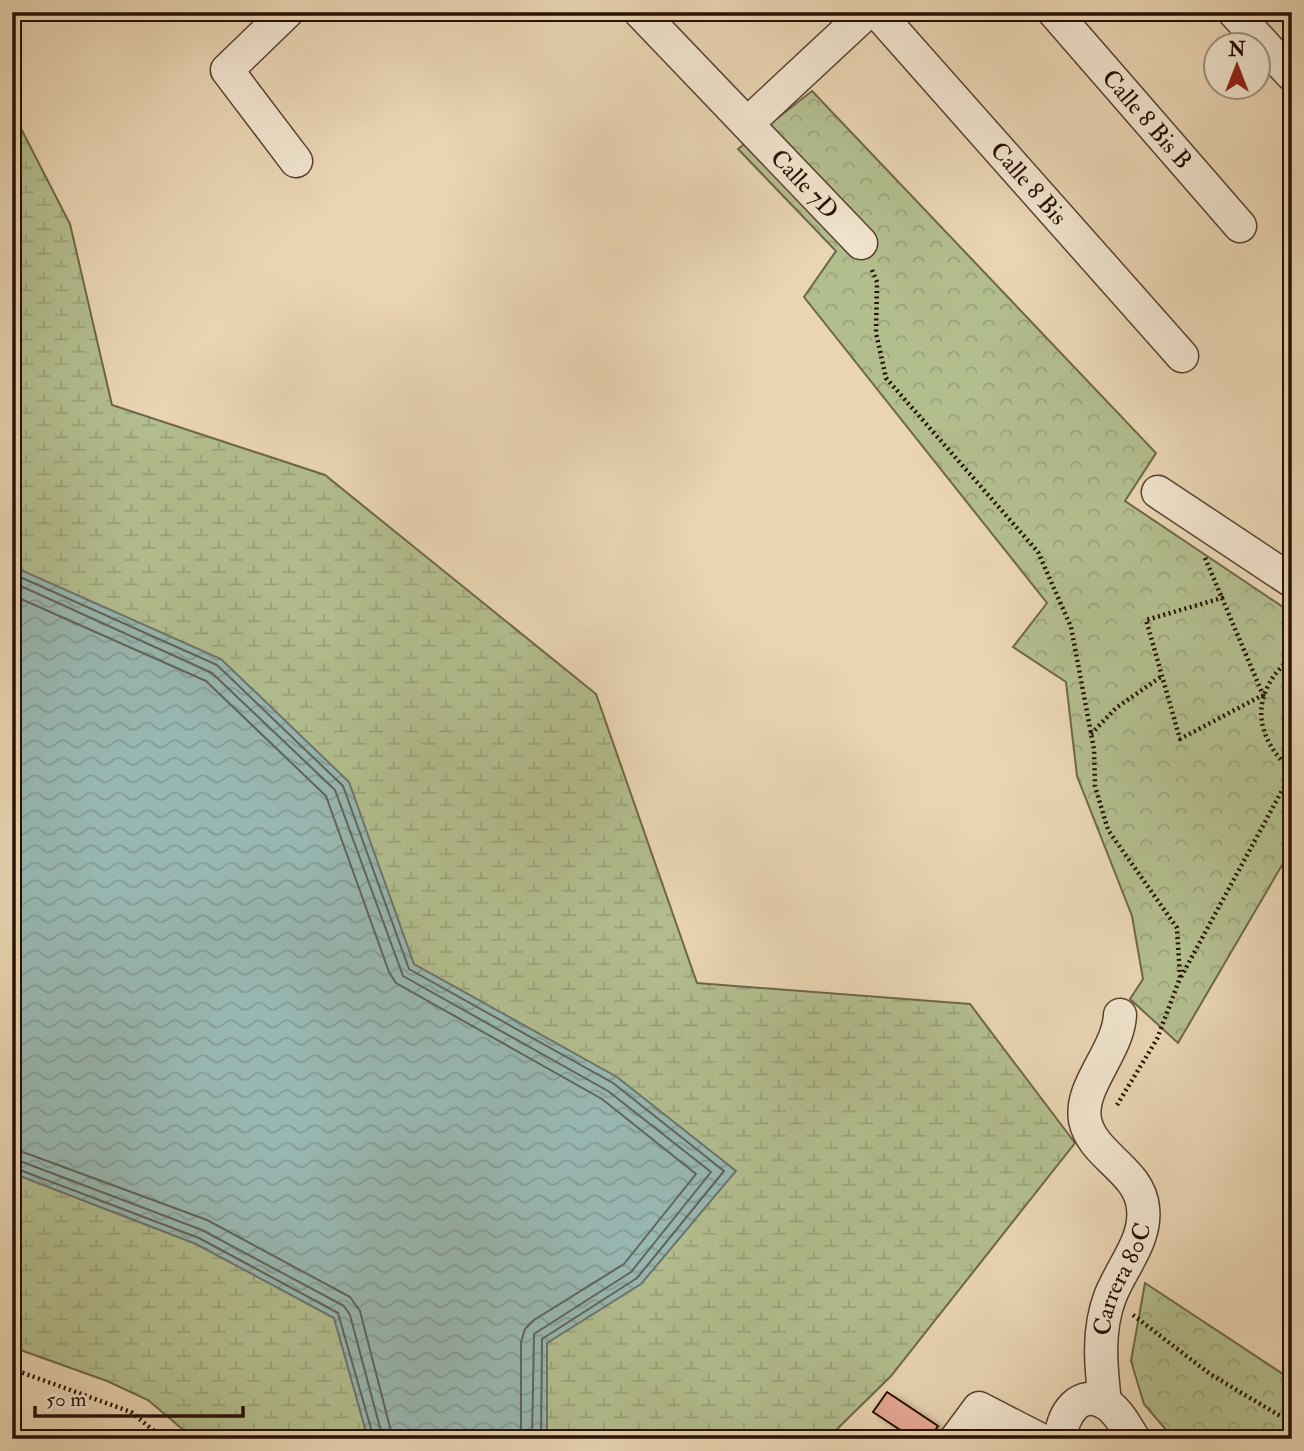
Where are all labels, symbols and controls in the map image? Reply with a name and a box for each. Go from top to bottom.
north arrow [1202,32,1272,102]
text: N [1227,38,1246,62]
street label: Calle 8 Bis B [1095,63,1199,175]
street label: Calle 8 Bis [984,135,1074,232]
street label: Calle 7D [764,142,845,225]
street label: Carrera 80C [1086,1219,1158,1337]
scale bar [35,1374,243,1418]
text: 50 m [46,1386,87,1413]

